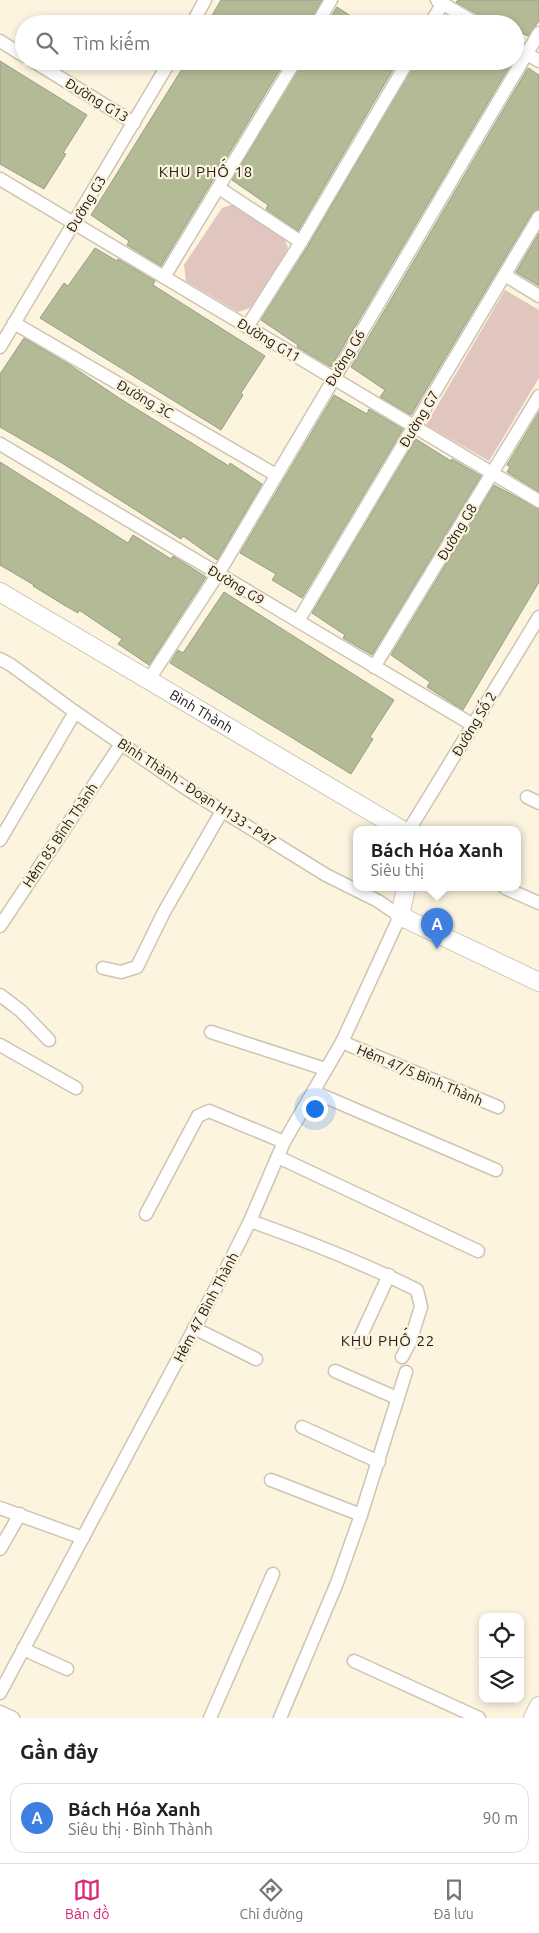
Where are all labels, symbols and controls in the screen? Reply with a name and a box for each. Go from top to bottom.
search box [15,15,524,70]
icon: search [33,29,61,57]
text: Tìm kiếm [73,32,150,54]
street label: Đường G13 [62,75,132,125]
district label: KHU PHỐ 18 [159,158,253,180]
street label: Đường G3 [63,173,109,235]
street label: Đường G11 [234,315,304,365]
street label: Đường G6 [322,327,368,389]
street label: Đường 3C [114,376,176,422]
street label: Đường G7 [396,388,442,450]
street label: Đường G8 [434,501,480,563]
street label: Đường G9 [205,562,267,608]
street label: Bình Thành [167,686,236,736]
street label: Đường Số 2 [446,688,500,759]
street label: Bình Thành - Đoạn H133 - P47 [115,735,279,849]
street label: Hẻm 85 Bình Thành [19,780,101,890]
popup [353,826,521,891]
text: Bách Hóa Xanh [371,839,503,861]
text: Siêu thị [371,861,424,879]
pin: A [421,908,453,949]
street label: Hẻm 47/5 Bình Thành [355,1041,485,1109]
your location [302,1096,328,1122]
street label: Hẻm 47 Bình Thành [170,1249,242,1365]
district label: KHU PHỐ 22 [341,1327,435,1349]
map controls [479,1613,524,1703]
button: locate [479,1613,524,1658]
button: layers [479,1658,524,1703]
text: Gần đây [20,1739,98,1763]
text: Bách Hóa Xanh [68,1798,201,1820]
text: A [31,1809,43,1827]
text: 90 m [482,1809,518,1827]
text: Siêu thị · Bình Thành [68,1820,213,1838]
tab: Bản đồ [65,1876,109,1922]
tab: Chỉ đường [240,1876,303,1922]
tab: Đã lưu [433,1876,474,1922]

